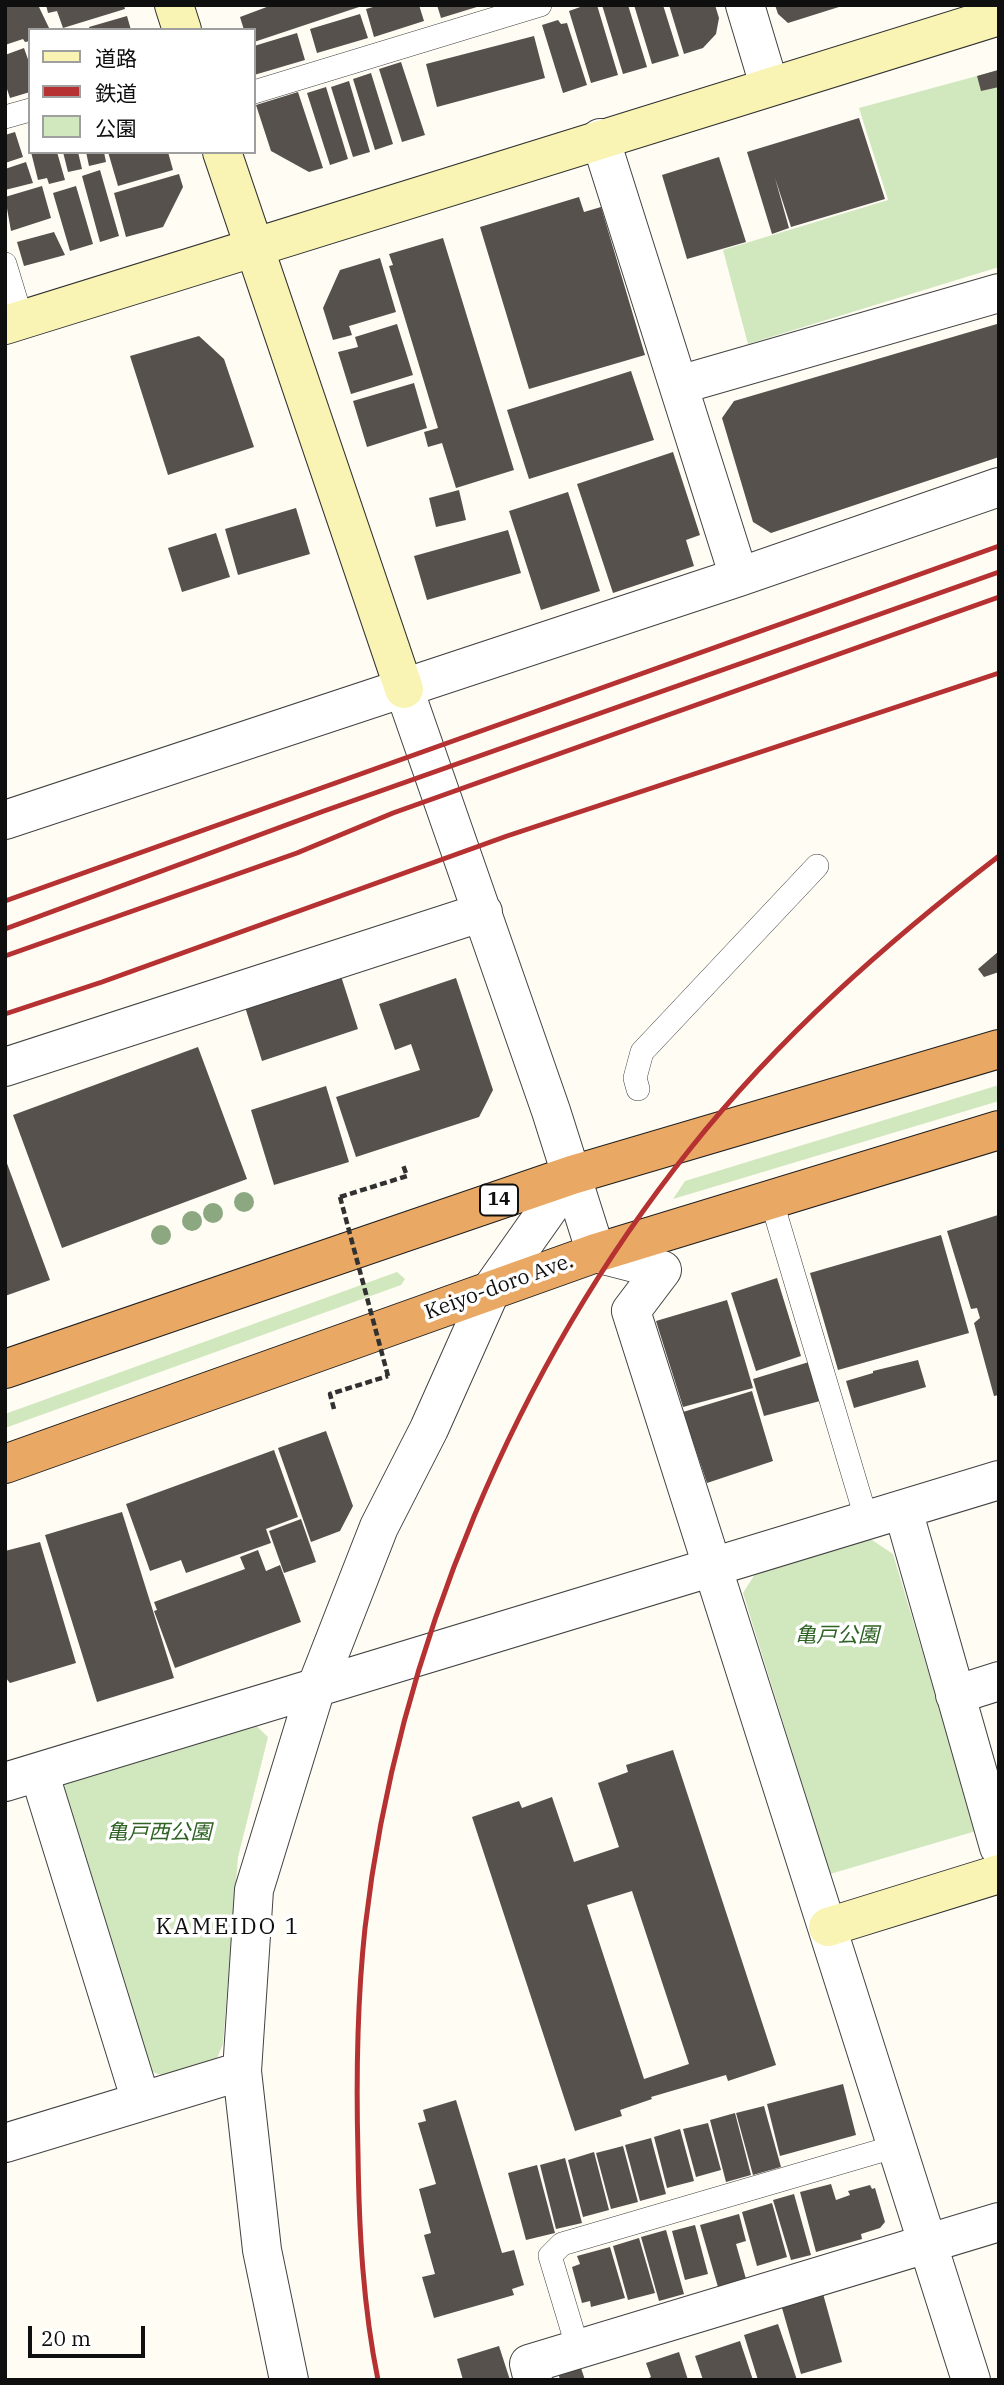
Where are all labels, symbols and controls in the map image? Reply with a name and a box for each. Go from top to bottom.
legend [28,28,256,154]
text: 道路 [95,44,137,72]
text: 鉄道 [95,79,137,107]
text: 公園 [95,114,137,142]
road number: 14 [480,1184,518,1216]
street label: Keiyo-doro Ave. [421,1248,577,1326]
park label: 亀戸公園 [795,1623,879,1649]
park label: 亀戸西公園 [107,1820,211,1846]
district label: KAMEIDO 1 [157,1913,299,1941]
scale bar [32,2312,149,2356]
text: 20 m [41,2324,91,2352]

